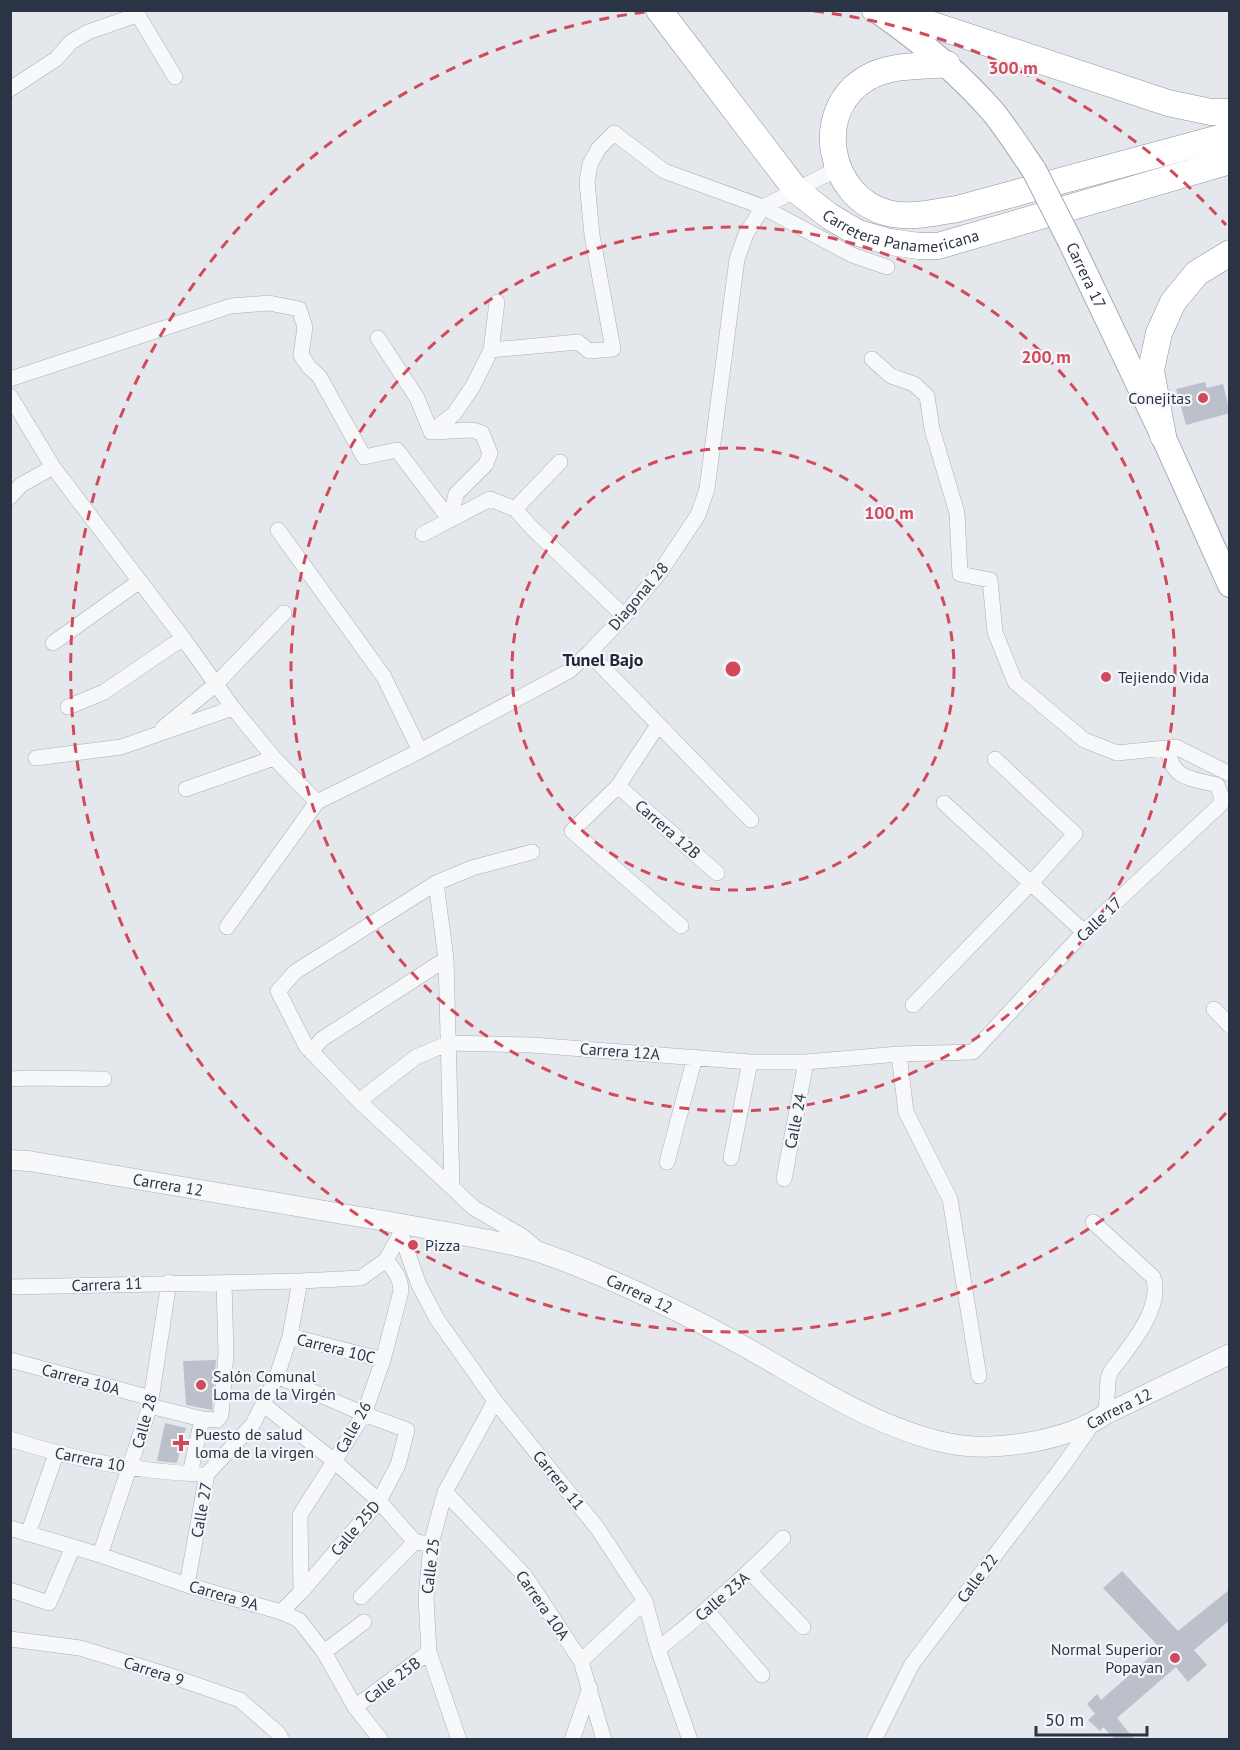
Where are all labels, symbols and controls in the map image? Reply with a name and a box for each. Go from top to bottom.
text: 300 m [988,56,1038,79]
street label: Carretera Panamericana [818,205,981,256]
street label: Carrera 17 [1062,239,1111,312]
text: 200 m [1021,345,1071,368]
place label: Conejitas [1128,388,1191,408]
marker: Conejitas [1196,391,1210,405]
text: 100 m [864,501,914,524]
street label: Diagonal 28 [604,558,672,634]
district label: Tunel Bajo [563,648,644,671]
centre of rings [723,659,743,679]
place label: Tejiendo Vida [1118,667,1209,687]
marker: Tejiendo Vida [1099,670,1113,684]
street label: Carrera 12B [631,795,705,863]
street label: Calle 17 [1072,892,1126,946]
street label: Carrera 12A [579,1038,661,1064]
street label: Calle 24 [780,1091,810,1150]
street label: Carrera 12 [131,1169,205,1200]
place label: Pizza [425,1235,460,1255]
marker: Pizza [406,1238,420,1252]
street label: Carrera 12 [603,1269,676,1317]
street label: Carrera 11 [71,1273,143,1295]
street label: Carrera 10C [295,1329,377,1367]
street label: Carrera 10A [40,1359,123,1399]
place label: Salón Comunal Loma de la Virgén [213,1366,336,1404]
marker: Salón Comunal Loma de la Virgén [194,1378,208,1392]
street label: Carrera 12 [1083,1383,1155,1434]
street label: Calle 28 [127,1391,161,1451]
street label: Calle 26 [331,1398,375,1456]
place label: Puesto de salud loma de la virgen [195,1424,314,1462]
marker: Puesto de salud loma de la virgen [172,1434,190,1452]
street label: Carrera 10 [53,1442,127,1476]
street label: Carrera 11 [529,1446,589,1514]
street label: Calle 27 [186,1481,216,1539]
street label: Calle 25D [326,1496,384,1560]
street label: Calle 25 [417,1537,443,1595]
street label: Calle 22 [952,1550,1002,1606]
street label: Carrera 10A [512,1566,575,1644]
street label: Calle 23A [691,1567,754,1625]
street label: Carrera 9A [187,1576,262,1615]
place label: Normal Superior Popayan [1051,1639,1164,1677]
marker: Normal Superior Popayan [1168,1651,1182,1665]
street label: Carrera 9 [121,1652,187,1690]
street label: Calle 25B [360,1652,424,1708]
scale bar [1036,1699,1147,1737]
text: 50 m [1045,1708,1084,1731]

